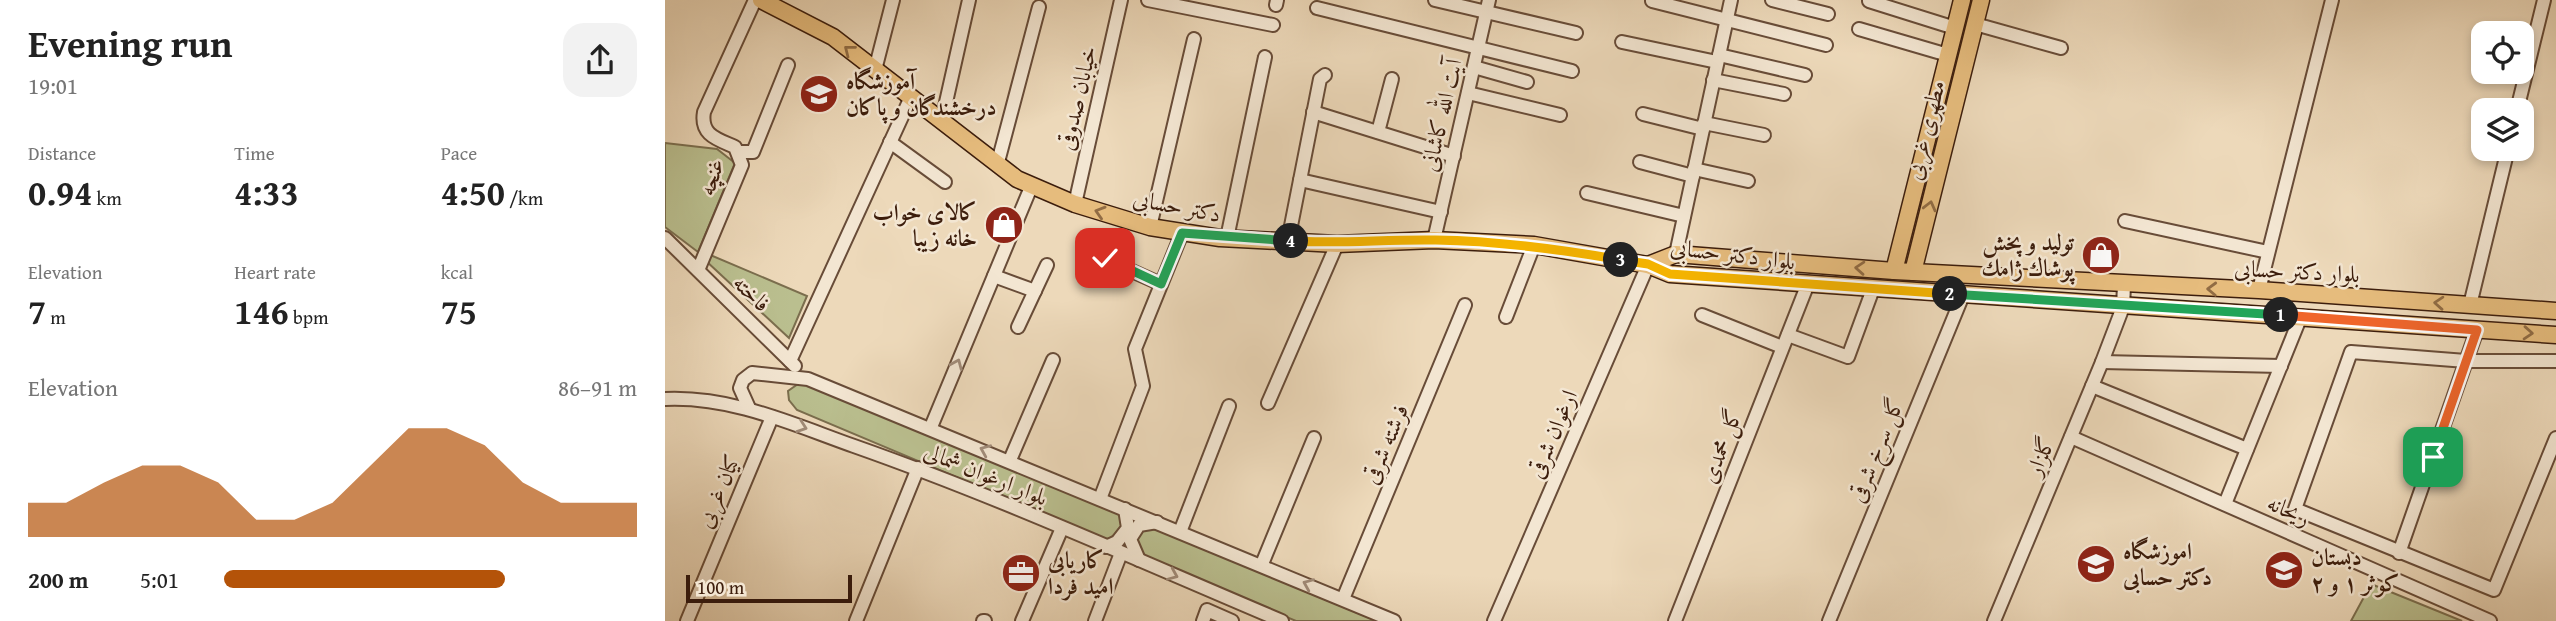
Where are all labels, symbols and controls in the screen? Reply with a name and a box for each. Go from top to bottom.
text: Evening run [28,15,232,71]
map controls [2471,21,2534,161]
button: locate [2471,21,2534,84]
button: share [563,23,637,97]
street label: خیابان صدوقی [1048,42,1105,153]
one-way arrow [845,46,857,59]
street label: آیت الله کاشانی [1411,52,1470,174]
place label: آموزشگاه درخشندگان و پاکان [846,64,997,124]
text: 19:01 [28,69,78,102]
school or university icon: آموزشگاه درخشندگان و پاکان [798,73,840,115]
street label: مطهری غربی [1896,76,1953,183]
button: layers [2471,98,2534,161]
text: Distance [28,139,96,167]
text: Time [234,139,275,167]
text: Pace [441,139,477,167]
street label: غنچه [689,154,732,200]
text: 0.94 [28,167,92,218]
text: 4:33 [234,167,299,218]
text: 4:50 [441,167,505,218]
street label: دکتر حسابی [1130,181,1224,230]
text: km [92,184,122,212]
text: /km [505,184,543,212]
place label: کالای خواب خانه زیبا [873,195,977,254]
one-way arrow [1922,200,1936,212]
shop icon: کالای خواب خانه زیبا [983,204,1025,246]
one-way arrow [1094,206,1106,221]
pin: 4 [1273,224,1309,258]
place label: توليد و پخش پوشاك ژامك [1981,225,2076,285]
text: 4 [1286,226,1295,254]
pin [1075,228,1135,288]
street label: بلوار دکتر حسابی [1669,229,1797,278]
shop icon: توليد و پخش پوشاك ژامك [2080,234,2122,276]
icon: check [1086,239,1124,277]
pin: 3 [1604,243,1639,278]
text: 3 [1616,245,1625,273]
street label: بلوار دکتر حسابی [2233,251,2361,290]
text: Elevation [28,258,102,286]
text: Heart rate [234,258,316,286]
text: kcal [441,258,473,286]
one-way arrow [1854,261,1865,276]
street label: فاخته [726,266,779,319]
pin: 2 [1933,276,1967,312]
text: 2 [1945,279,1954,307]
one-way arrow [2206,281,2217,296]
text: 7 [28,286,46,337]
text: 146 [234,286,289,337]
text: 75 [441,286,477,337]
one-way arrow [2433,296,2444,311]
pin: 1 [2263,298,2299,332]
text: 1 [2276,300,2285,328]
text: m [46,303,66,331]
text: bpm [289,303,329,331]
one-way arrow [2523,325,2534,340]
one-way arrow [949,359,963,371]
text: Elevation [28,371,118,404]
text: 86–91 m [558,371,637,404]
street label: ارغوان شرقی [1518,384,1585,483]
street label: گل سرخ شرقی [1840,392,1916,509]
street label: فرشته شرقی [1353,399,1416,489]
street label: گل محمدی [1691,404,1750,488]
one-way arrow [796,419,808,433]
pin [2403,427,2463,487]
street label: گلزار [2016,431,2063,482]
street label: بلوار ارغوان شمالی [919,434,1053,513]
icon: arrive [2414,438,2452,476]
one-way arrow [980,444,993,458]
street label: کیان غربی [687,449,748,533]
street label: ریحانه [2262,485,2316,534]
place label: اموزشگاه دکتر حسابی [2122,534,2212,594]
place label: دبستان کوثر ۱ و ۲ [2311,540,2400,599]
place label: کاریابی امید فردا [1047,543,1113,602]
school or university icon: اموزشگاه دکتر حسابی [2075,543,2117,585]
school or university icon: دبستان کوثر ۱ و ۲ [2263,549,2305,591]
office icon: کاریابی امید فردا [1000,552,1042,594]
text: 200 m [28,563,89,596]
text: 5:01 [140,563,179,596]
one-way arrow [1166,567,1178,581]
scale bar [686,572,852,604]
text: 100 m [697,573,744,601]
one-way arrow [1303,579,1315,593]

